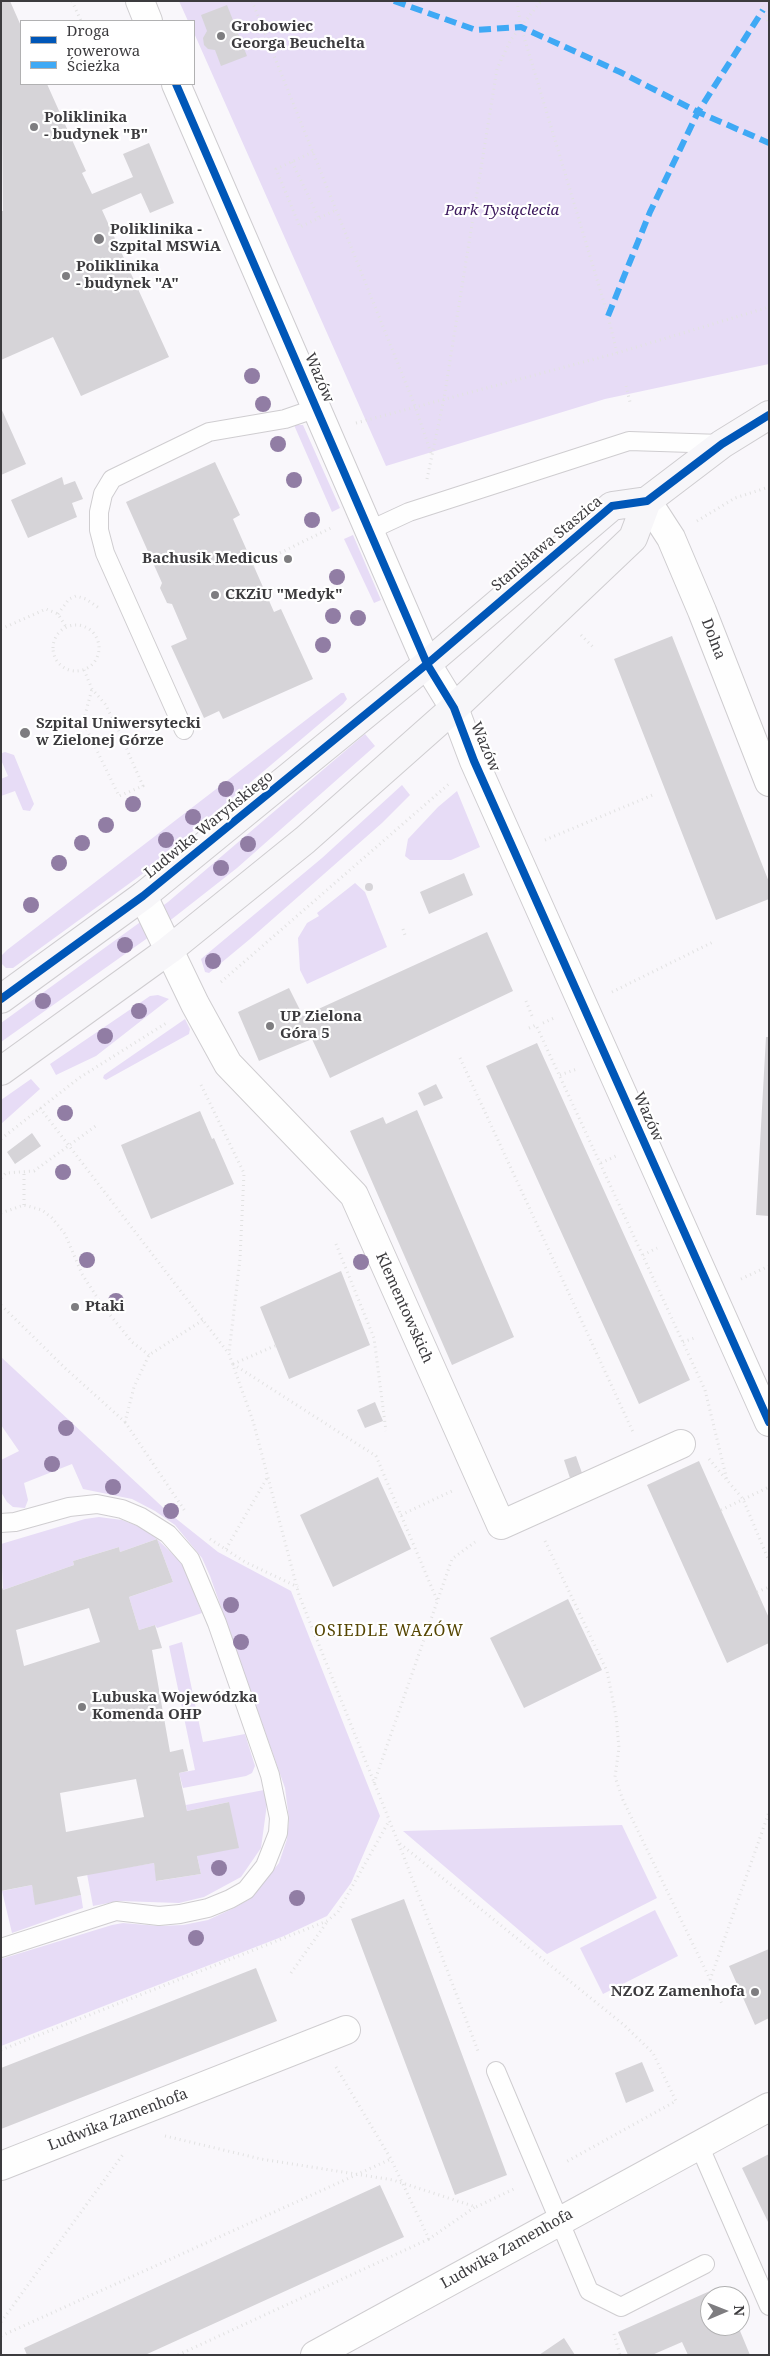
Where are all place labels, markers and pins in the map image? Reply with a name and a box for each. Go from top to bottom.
place label: Grobowiec Georga Beuchelta [231,18,365,53]
marker: Grobowiec Georga Beuchelta [215,30,227,42]
place label: Poliklinika - budynek "B" [44,109,148,144]
marker: Poliklinika - budynek "B" [28,121,40,133]
place label: Poliklinika - Szpital MSWiA [110,221,221,256]
marker: Poliklinika - Szpital MSWiA [92,232,106,246]
place label: Poliklinika - budynek "A" [76,258,179,293]
marker: Poliklinika - budynek "A" [60,270,72,282]
place label: Bachusik Medicus [142,550,278,568]
marker: Bachusik Medicus [282,553,294,565]
place label: CKZiU "Medyk" [225,586,343,604]
marker: CKZiU "Medyk" [209,589,221,601]
place label: Szpital Uniwersytecki w Zielonej Górze [36,715,201,750]
marker: Szpital Uniwersytecki w Zielonej Górze [18,726,32,740]
place label: UP Zielona Góra 5 [280,1008,362,1043]
marker: UP Zielona Góra 5 [264,1020,276,1032]
place label: Ptaki [85,1298,124,1316]
marker: Ptaki [69,1301,81,1313]
place label: Lubuska Wojewódzka Komenda OHP [92,1689,258,1724]
marker: Lubuska Wojewódzka Komenda OHP [76,1701,88,1713]
place label: NZOZ Zamenhofa [611,1983,745,2001]
marker: NZOZ Zamenhofa [749,1986,761,1998]

